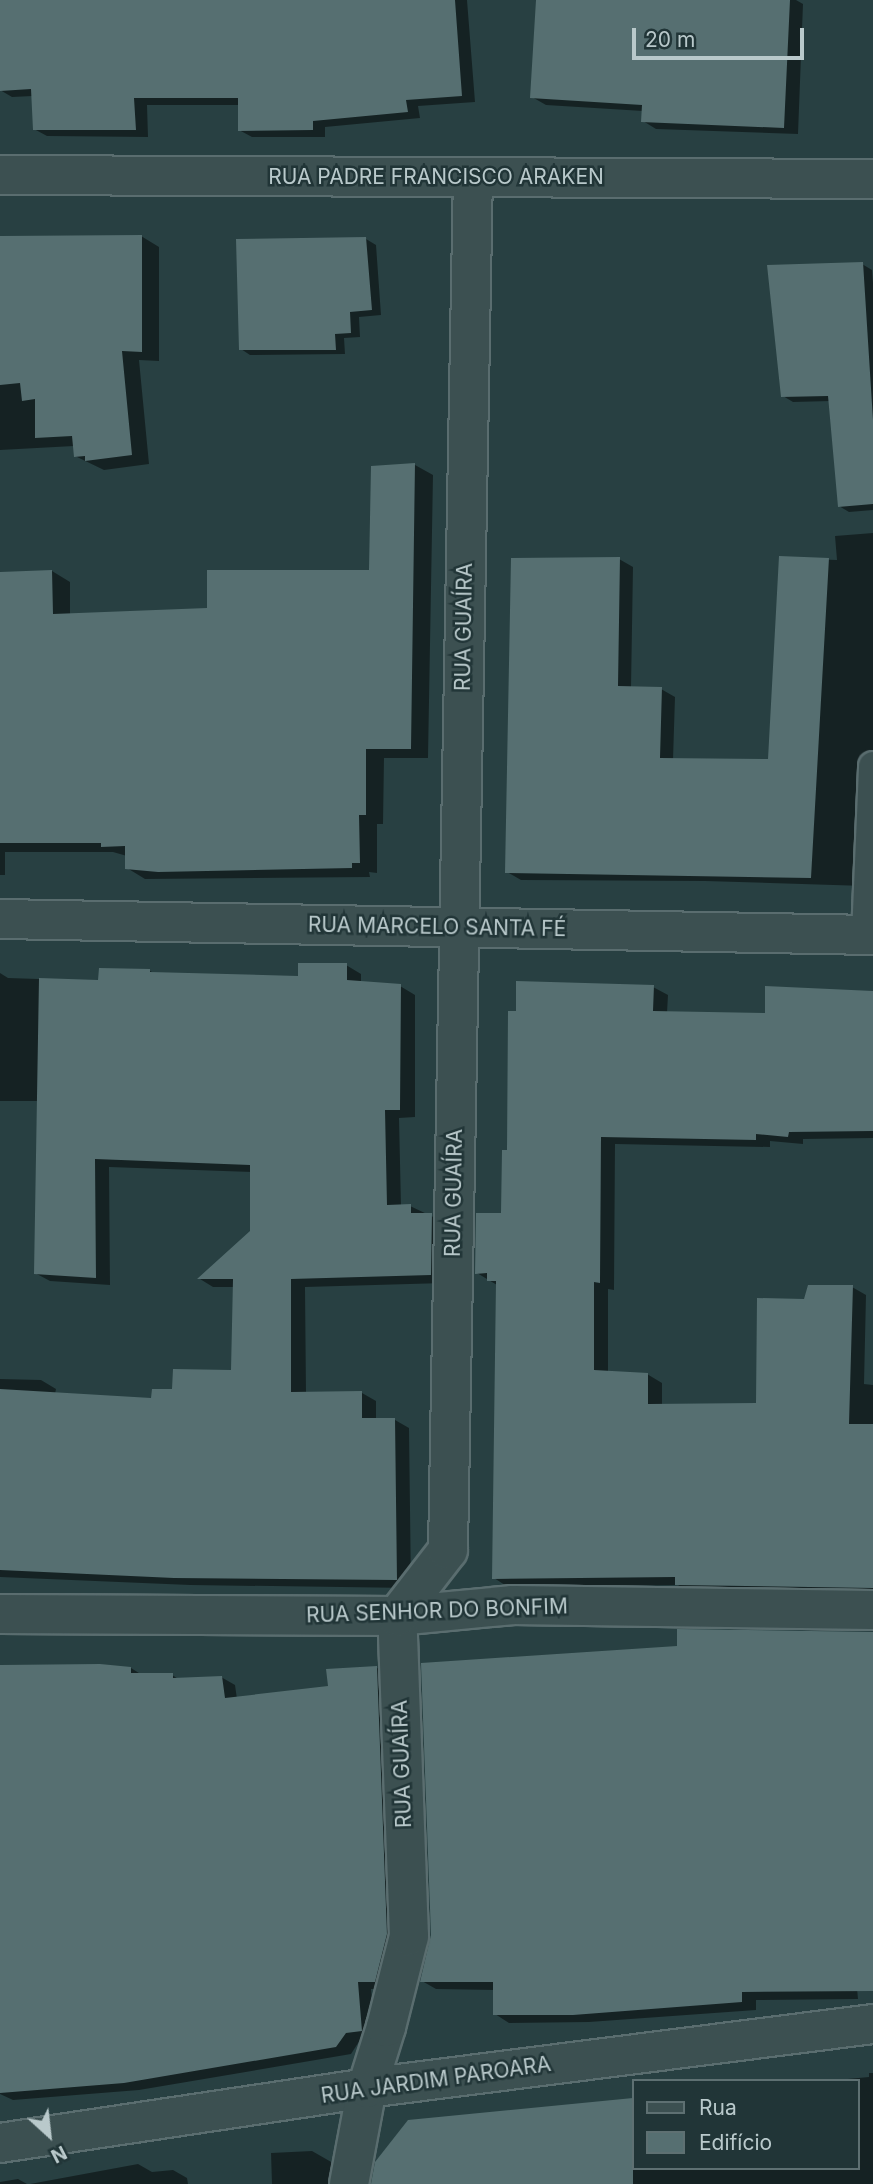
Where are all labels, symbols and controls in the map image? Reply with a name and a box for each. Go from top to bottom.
scale bar [635,14,806,58]
text: 20 m [645,27,695,52]
street label: RUA PADRE FRANCISCO ARAKEN [268,164,604,190]
street label: RUA GUAÍRA [450,563,478,691]
street label: RUA MARCELO SANTA FÉ [308,912,566,942]
street label: RUA GUAÍRA [440,1129,468,1257]
street label: RUA SENHOR DO BONFIM [306,1594,568,1628]
street label: RUA GUAÍRA [387,1700,417,1828]
street label: RUA JARDIM PAROARA [319,2051,553,2109]
legend [632,2079,859,2170]
text: Rua [699,2095,737,2120]
north arrow [14,2100,84,2170]
text: Edifício [699,2130,772,2155]
text: N [47,2141,70,2168]

